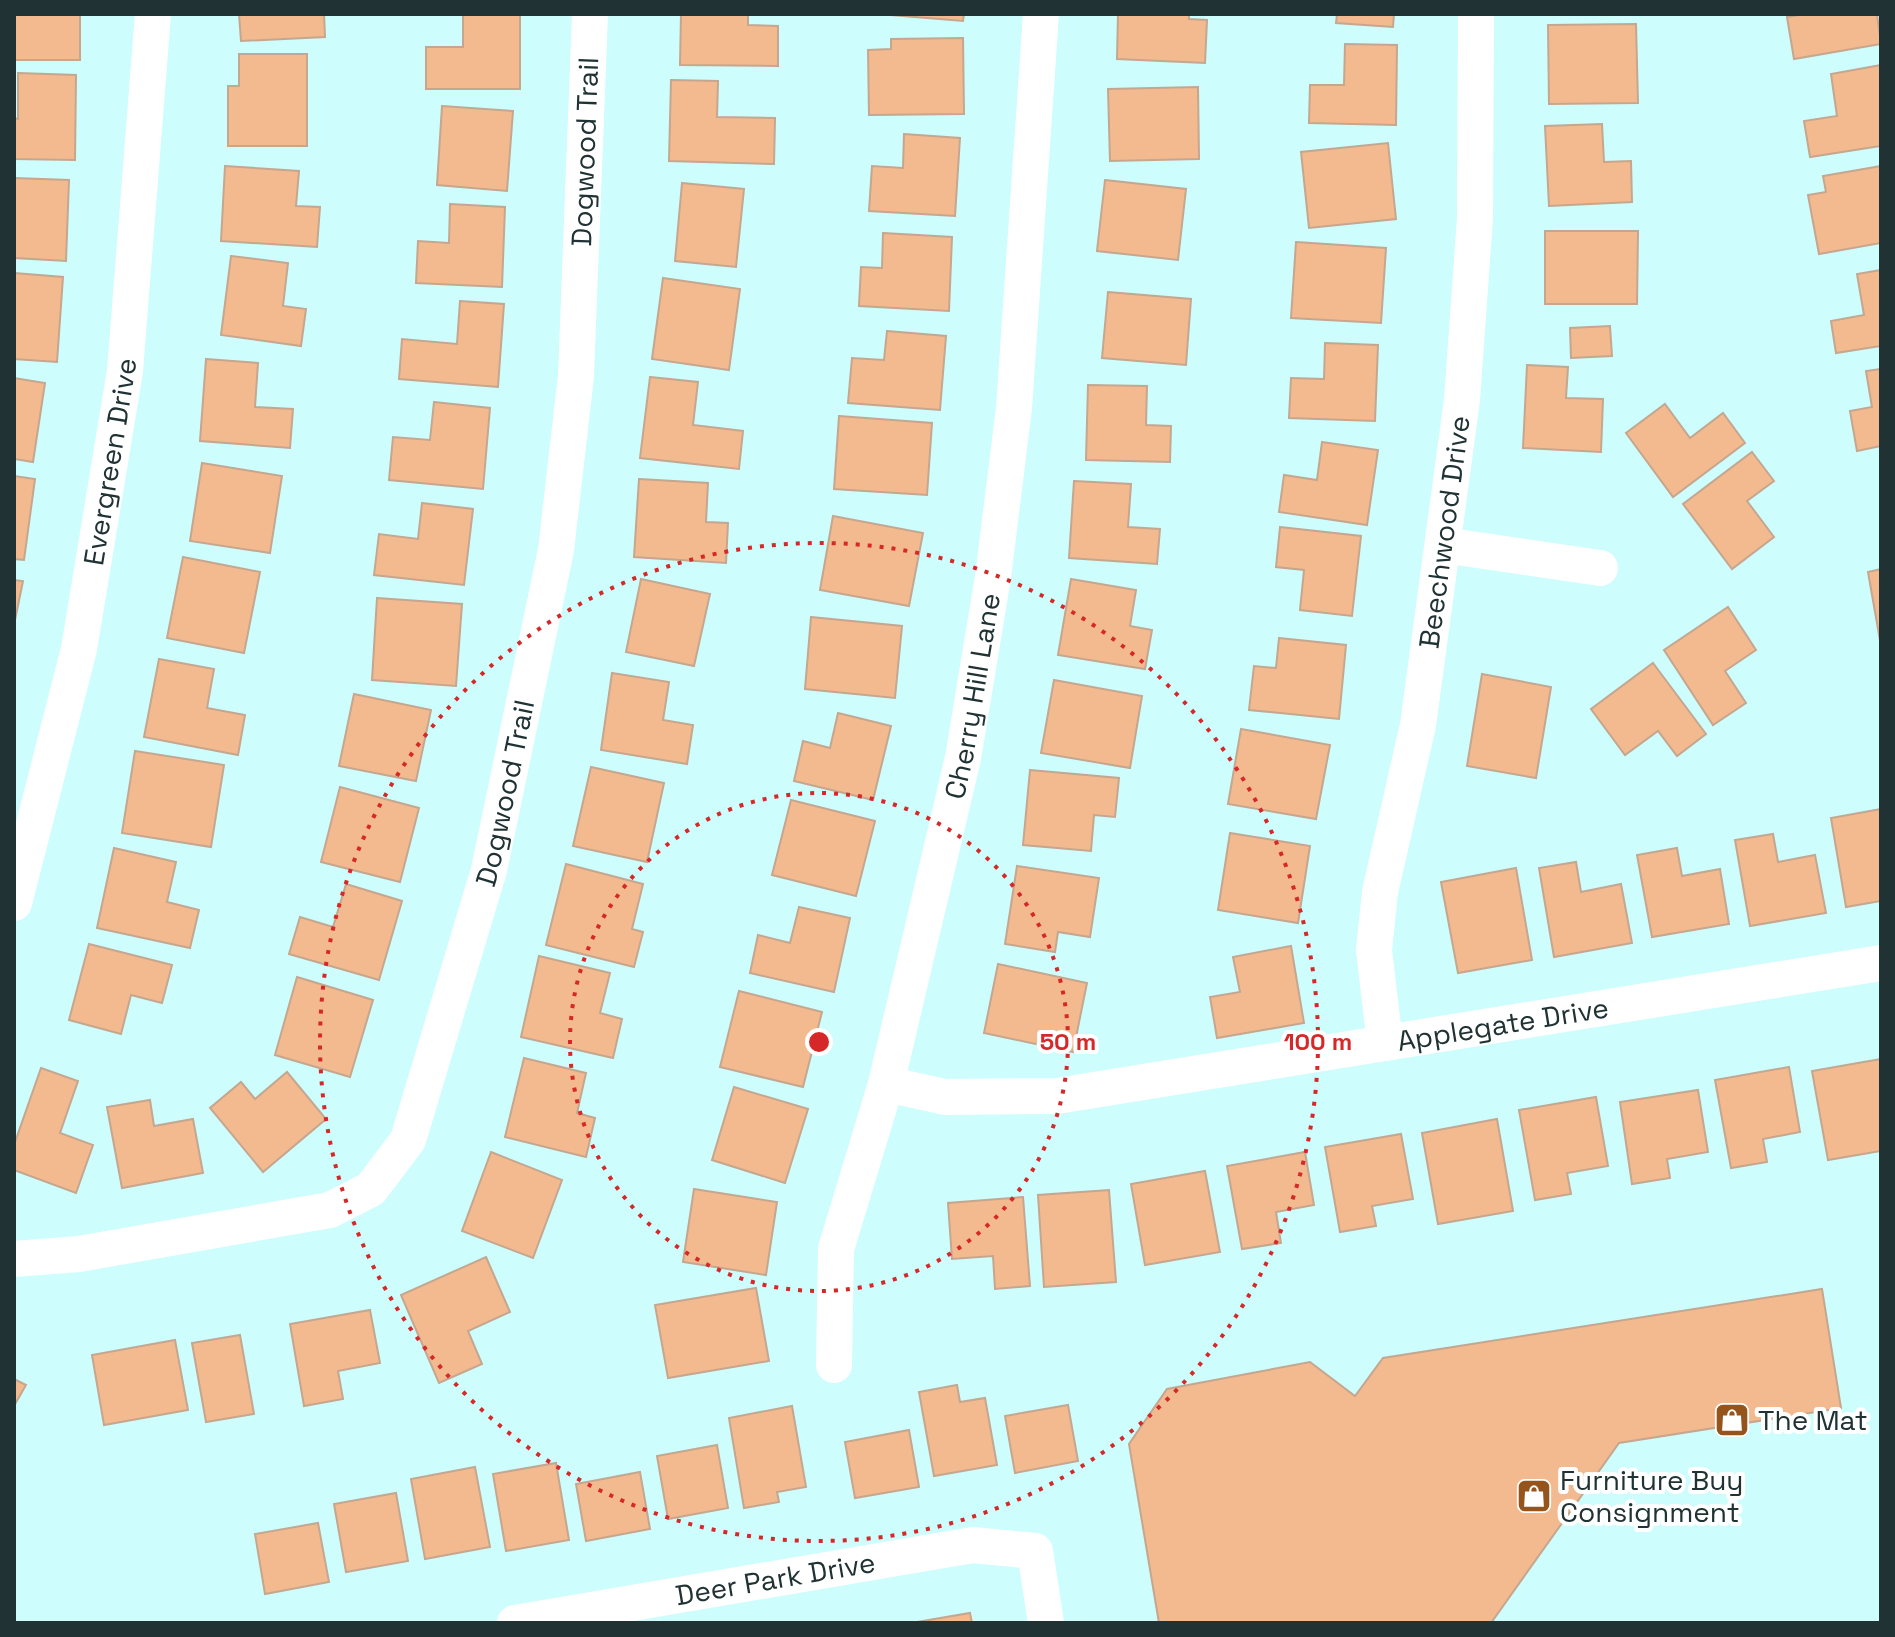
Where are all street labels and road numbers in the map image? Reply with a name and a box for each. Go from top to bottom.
street label: Dogwood Trail [563,56,606,247]
street label: Evergreen Drive [75,357,144,568]
street label: Beechwood Drive [1411,413,1478,651]
street label: Cherry Hill Lane [936,590,1008,803]
street label: Dogwood Trail [467,697,542,891]
street label: Applegate Drive [1394,989,1611,1059]
street label: Deer Park Drive [673,1544,878,1613]

